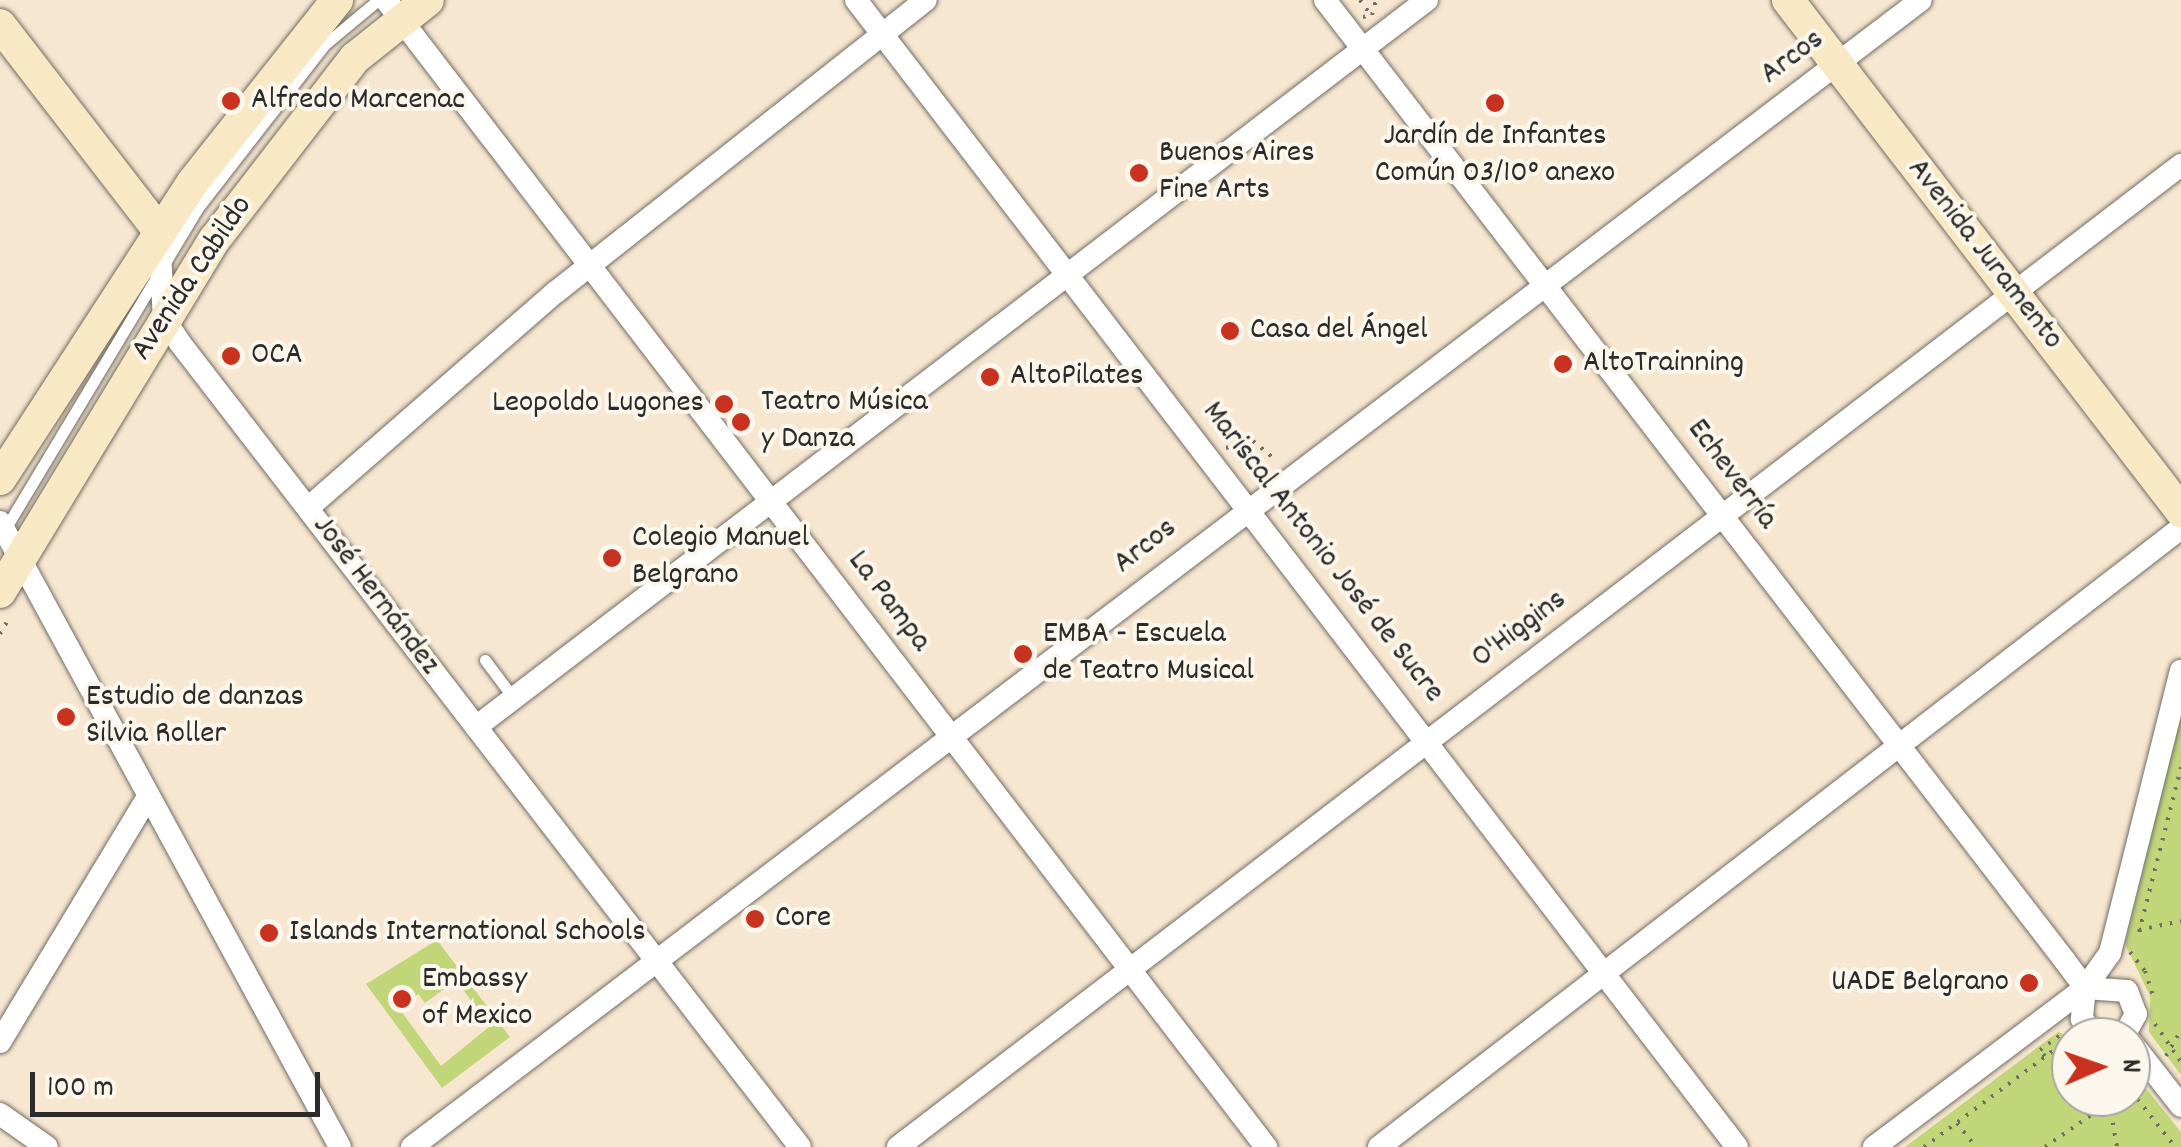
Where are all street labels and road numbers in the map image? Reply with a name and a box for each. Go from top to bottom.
street label: Arcos [1754,22,1832,94]
street label: Avenida Juramento [1897,152,2071,358]
street label: Avenida Cabildo [124,189,262,369]
street label: Mariscal Antonio José de Sucre [1192,395,1452,711]
street label: Echeverría [1677,412,1785,538]
street label: José Hernández [303,509,447,683]
street label: Arcos [1107,510,1185,584]
street label: La Pampa [838,544,938,660]
street label: O'Higgins [1465,582,1575,678]

